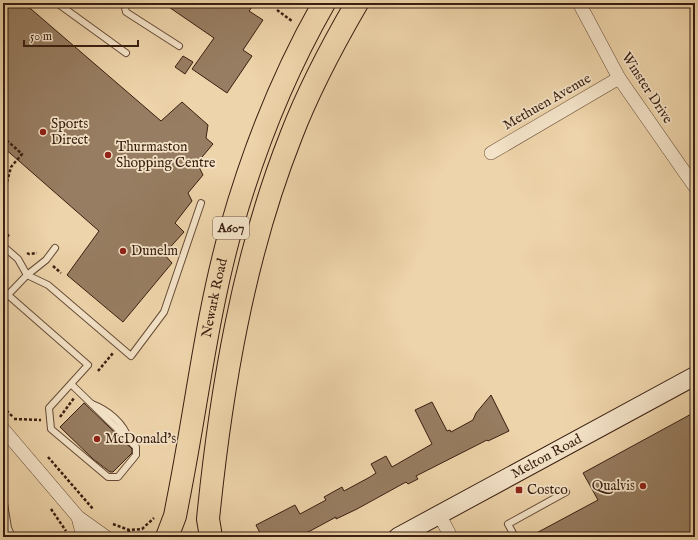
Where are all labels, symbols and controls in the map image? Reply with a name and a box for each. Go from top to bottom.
scale bar [24,22,138,48]
text: 50 m [30,29,52,44]
street label: Winster Drive [617,49,677,128]
street label: Methuen Avenue [500,69,595,134]
place label: Sports Direct [51,115,89,149]
marker: Sports Direct [38,127,48,137]
place label: Thurmaston Shopping Centre [116,138,216,172]
marker: Thurmaston Shopping Centre [103,150,113,160]
road number: A607 [213,217,249,239]
place label: Dunelm [131,242,178,260]
marker: Dunelm [118,246,128,256]
street label: Newark Road [198,256,232,339]
place label: McDonald's [105,430,176,448]
street label: Melton Road [508,430,586,483]
marker: McDonald's [92,434,102,444]
place label: Qualvis [592,477,635,495]
place label: Costco [527,481,568,499]
marker: Qualvis [638,481,648,491]
marker: Costco [514,485,524,495]

